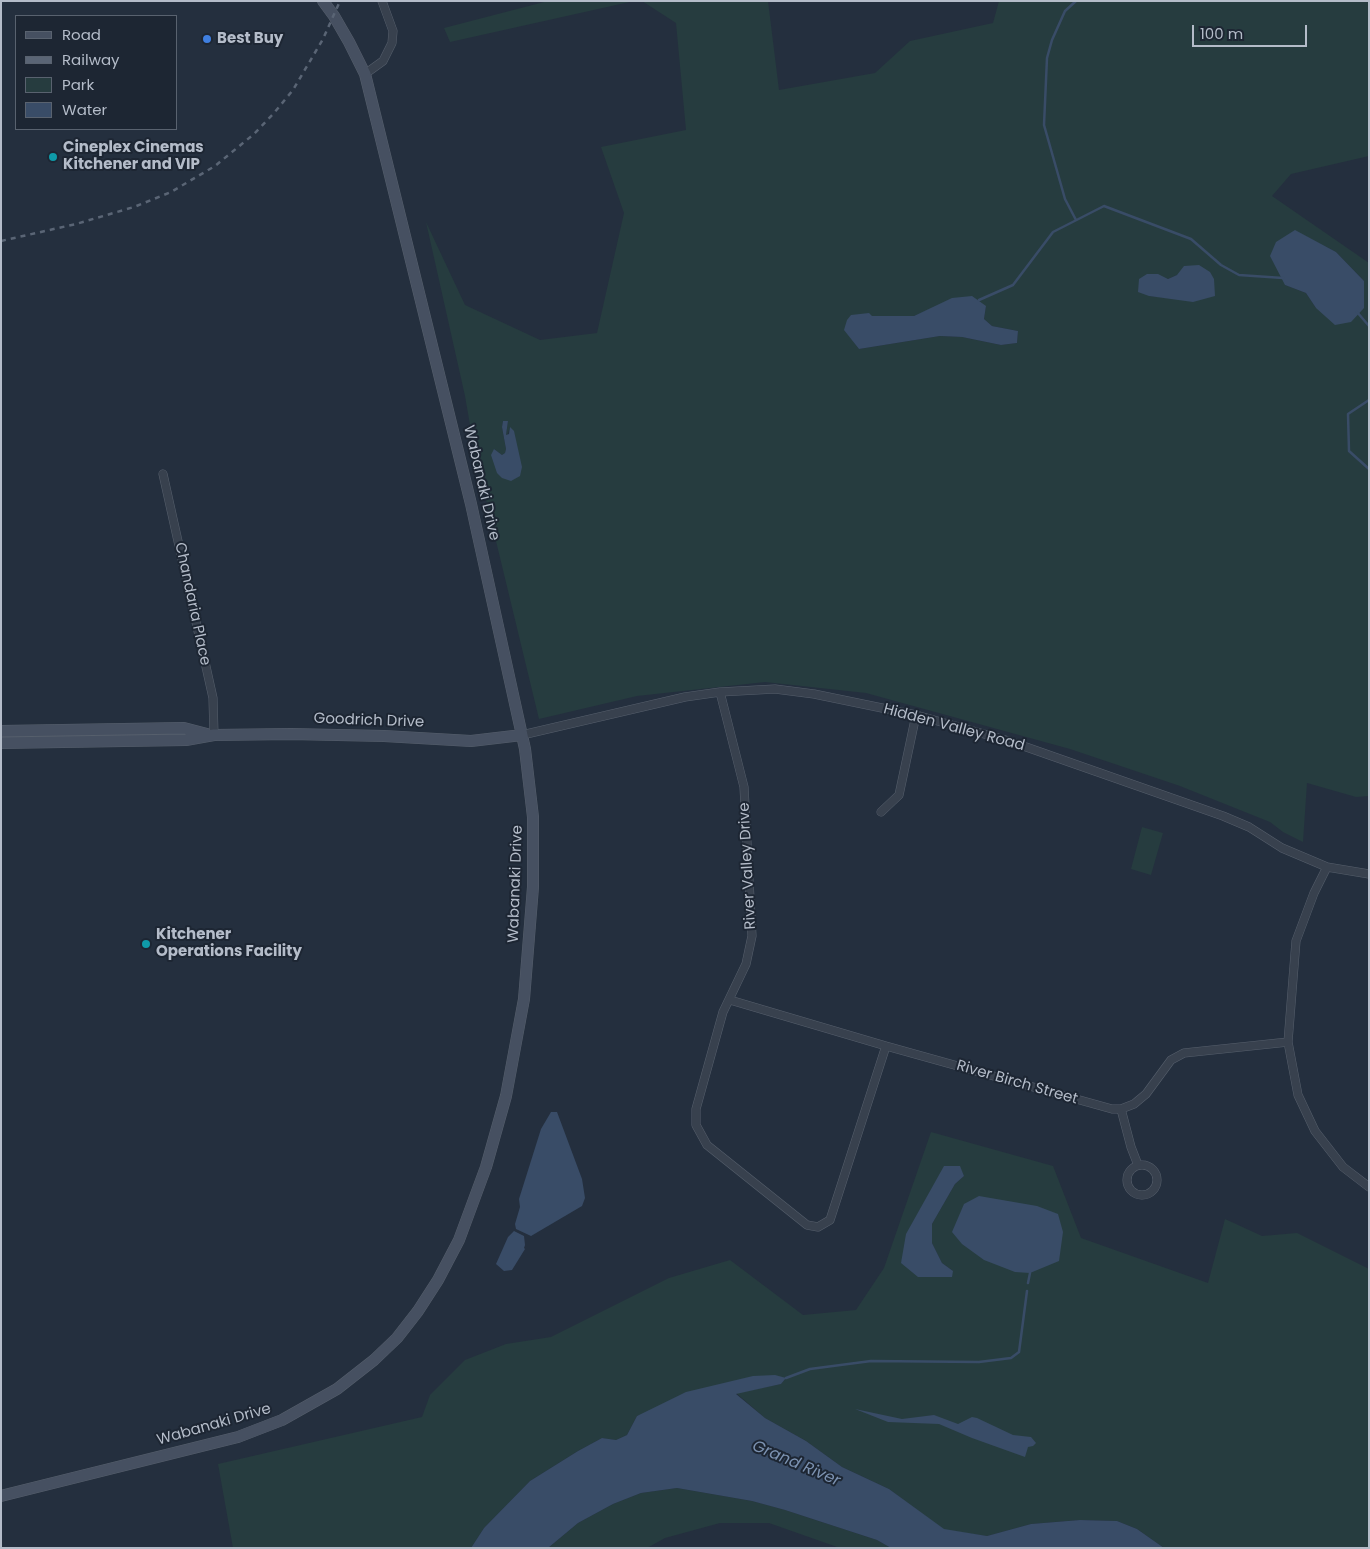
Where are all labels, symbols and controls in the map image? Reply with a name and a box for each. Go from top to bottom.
legend [15,15,178,130]
scale bar [1195,15,1310,47]
text: 100 m [1200,23,1243,44]
text: Road [62,24,101,45]
place label: Best Buy [217,30,283,48]
marker: Best Buy [201,33,213,45]
text: Railway [62,49,120,70]
text: Park [62,74,94,95]
text: Water [62,99,107,120]
place label: Cineplex Cinemas Kitchener and VIP [63,139,204,174]
marker: Cineplex Cinemas Kitchener and VIP [47,151,59,163]
street label: Wabanaki Drive [459,424,503,542]
street label: Chandaria Place [170,541,214,667]
street label: Hidden Valley Road [881,700,1027,756]
street label: Goodrich Drive [313,710,425,732]
street label: River Valley Drive [736,802,760,930]
street label: Wabanaki Drive [505,825,527,943]
place label: Kitchener Operations Facility [156,926,302,961]
marker: Kitchener Operations Facility [140,938,152,950]
street label: River Birch Street [954,1057,1080,1109]
street label: Wabanaki Drive [155,1400,273,1450]
water label: Grand River [749,1437,843,1491]

